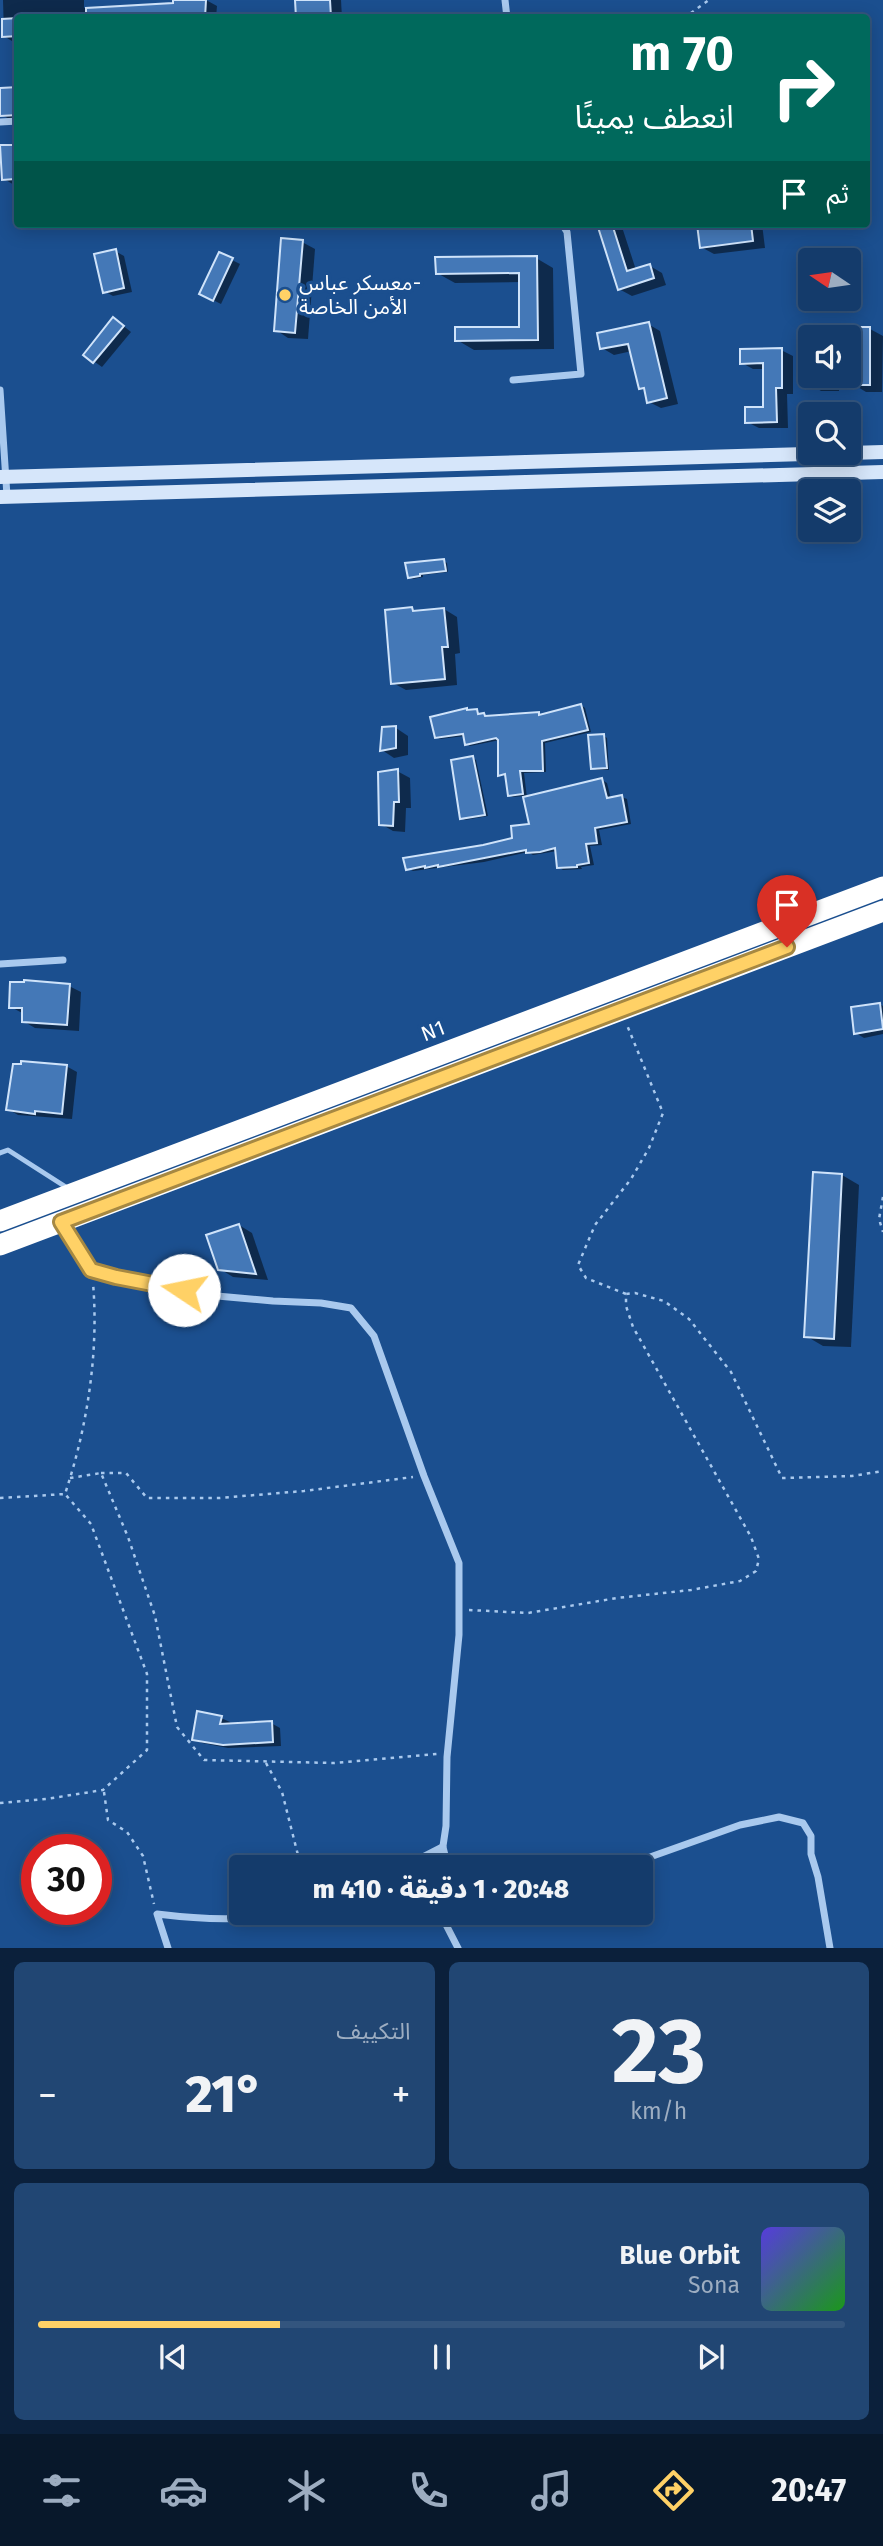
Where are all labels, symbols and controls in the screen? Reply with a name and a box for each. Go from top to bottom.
text: 70 m [630,24,734,83]
icon: right [758,42,849,133]
text: انعطف يمينًا [574,98,734,136]
icon: arrive [775,175,813,213]
text: ثم [827,179,849,210]
north arrow [798,248,861,312]
map controls [798,248,861,542]
place label: معسكر عباس- الأمن الخاصة [299,270,421,320]
marker: معسكر عباس- الأمن الخاصة [277,287,293,303]
button: sound [798,325,861,388]
button: search [798,402,861,465]
button: layers [798,479,861,542]
pin [757,875,817,947]
icon: arrive [768,886,806,924]
street label: N1 [417,1015,449,1047]
position arrow [147,1253,221,1327]
speed limit sign: 30 [21,1834,112,1925]
text: 20:48 · 1 دقيقة · 410 m [313,1874,569,1905]
text: 23 [612,1997,706,2106]
text: التكييف [336,2017,411,2045]
text: 21° [185,2063,263,2126]
text: − [38,2072,57,2118]
text: + [392,2072,410,2118]
text: km/h [630,2097,687,2125]
text: Blue Orbit [620,2240,740,2271]
text: Sona [688,2271,740,2299]
icon: previous [154,2338,192,2376]
icon: pause [423,2338,461,2376]
icon: next [692,2338,730,2376]
icon: filters [37,2466,86,2515]
icon: car [159,2466,208,2515]
icon: climate [282,2466,331,2515]
icon: phone [404,2466,453,2515]
icon: music [527,2466,576,2515]
icon: directions [649,2466,698,2515]
text: 20:47 [771,2471,846,2509]

